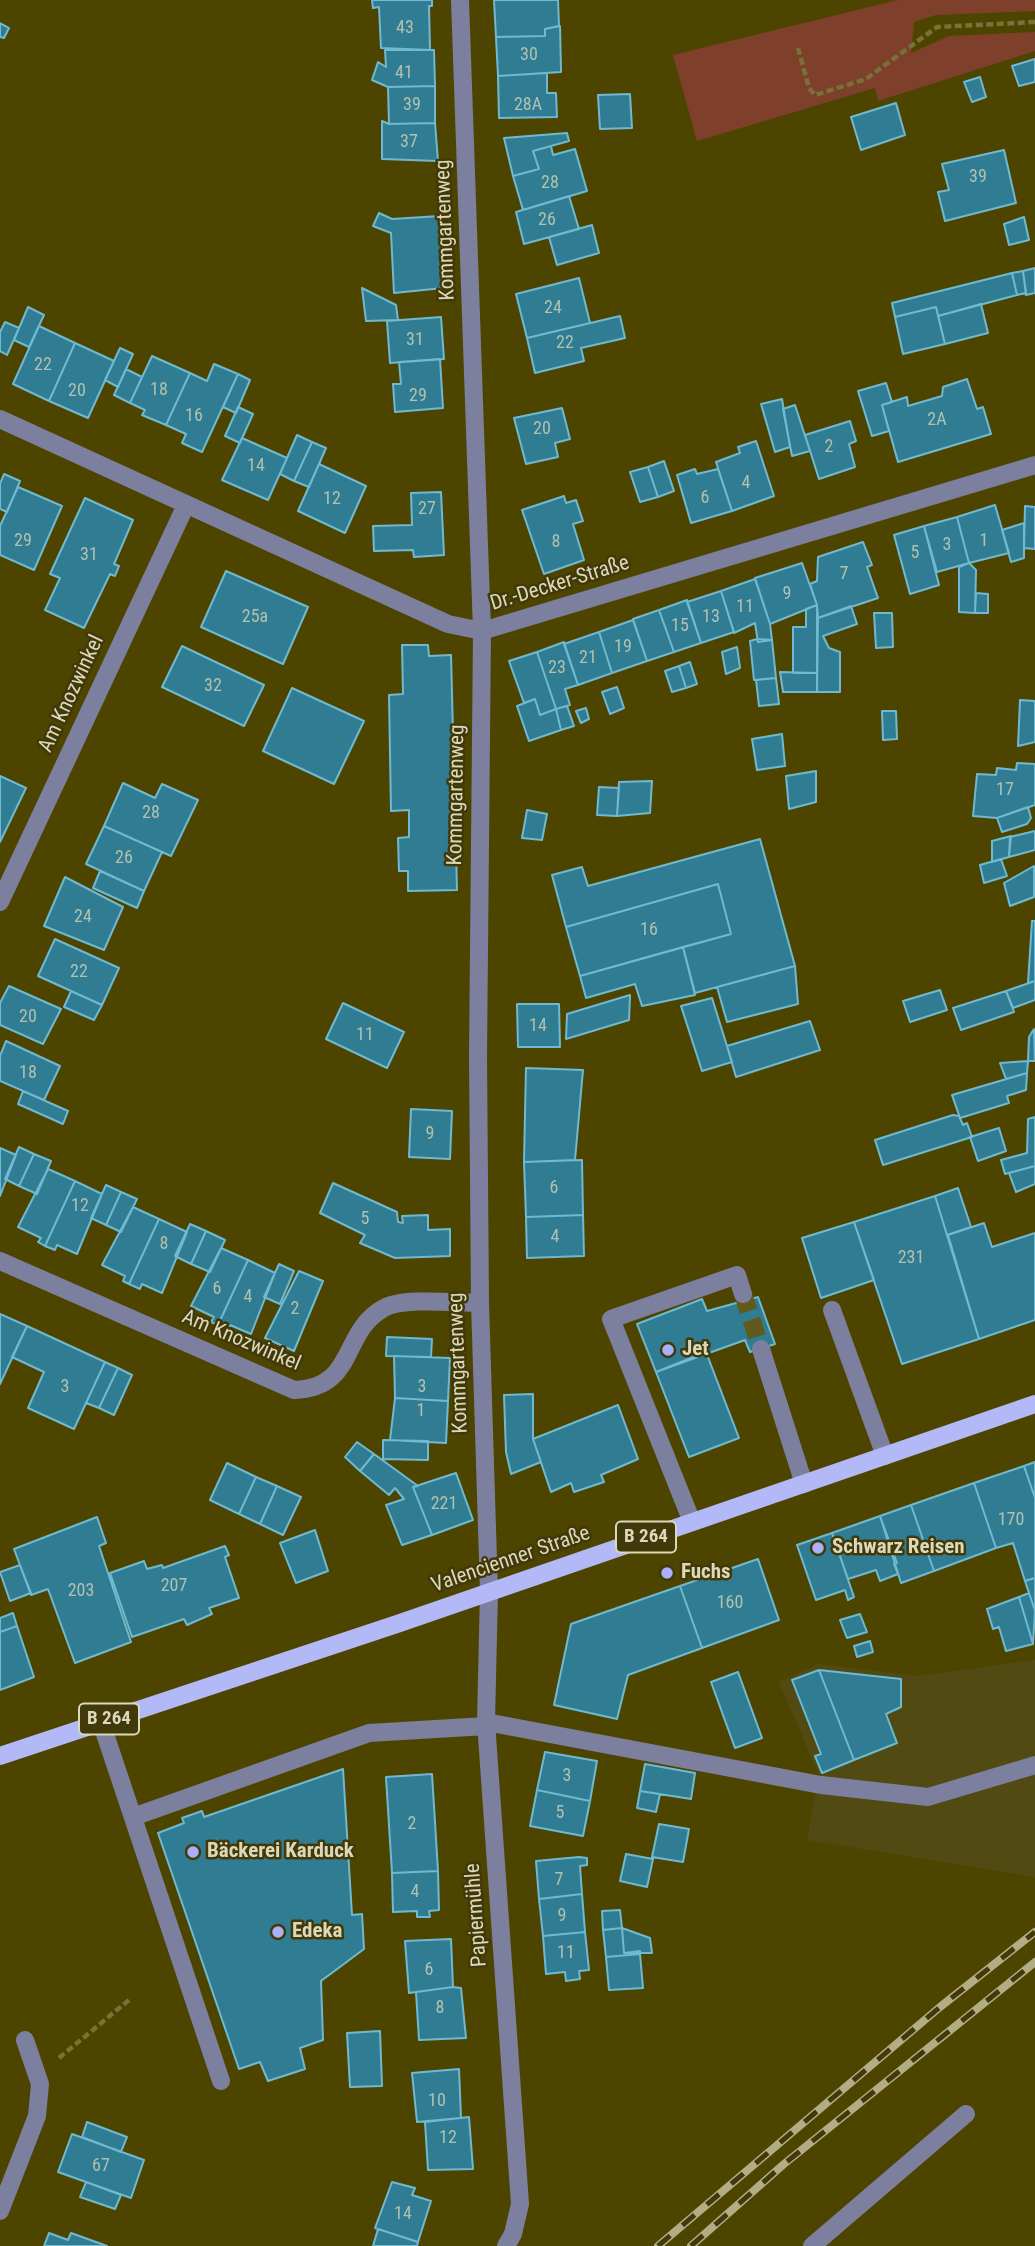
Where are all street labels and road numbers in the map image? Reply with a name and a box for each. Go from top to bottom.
street label: Kommgartenweg [431,159,461,301]
street label: Dr.-Decker-Straße [487,551,633,617]
street label: Am Knozwinkel [34,631,110,757]
street label: Kommgartenweg [443,724,471,866]
street label: Kommgartenweg [444,1292,474,1434]
street label: Am Knozwinkel [178,1305,304,1377]
street label: Valencienner Straße [428,1521,594,1599]
road number: B 264 [616,1522,676,1553]
road number: B 264 [79,1704,139,1735]
street label: Papiermühle [461,1862,493,1968]

